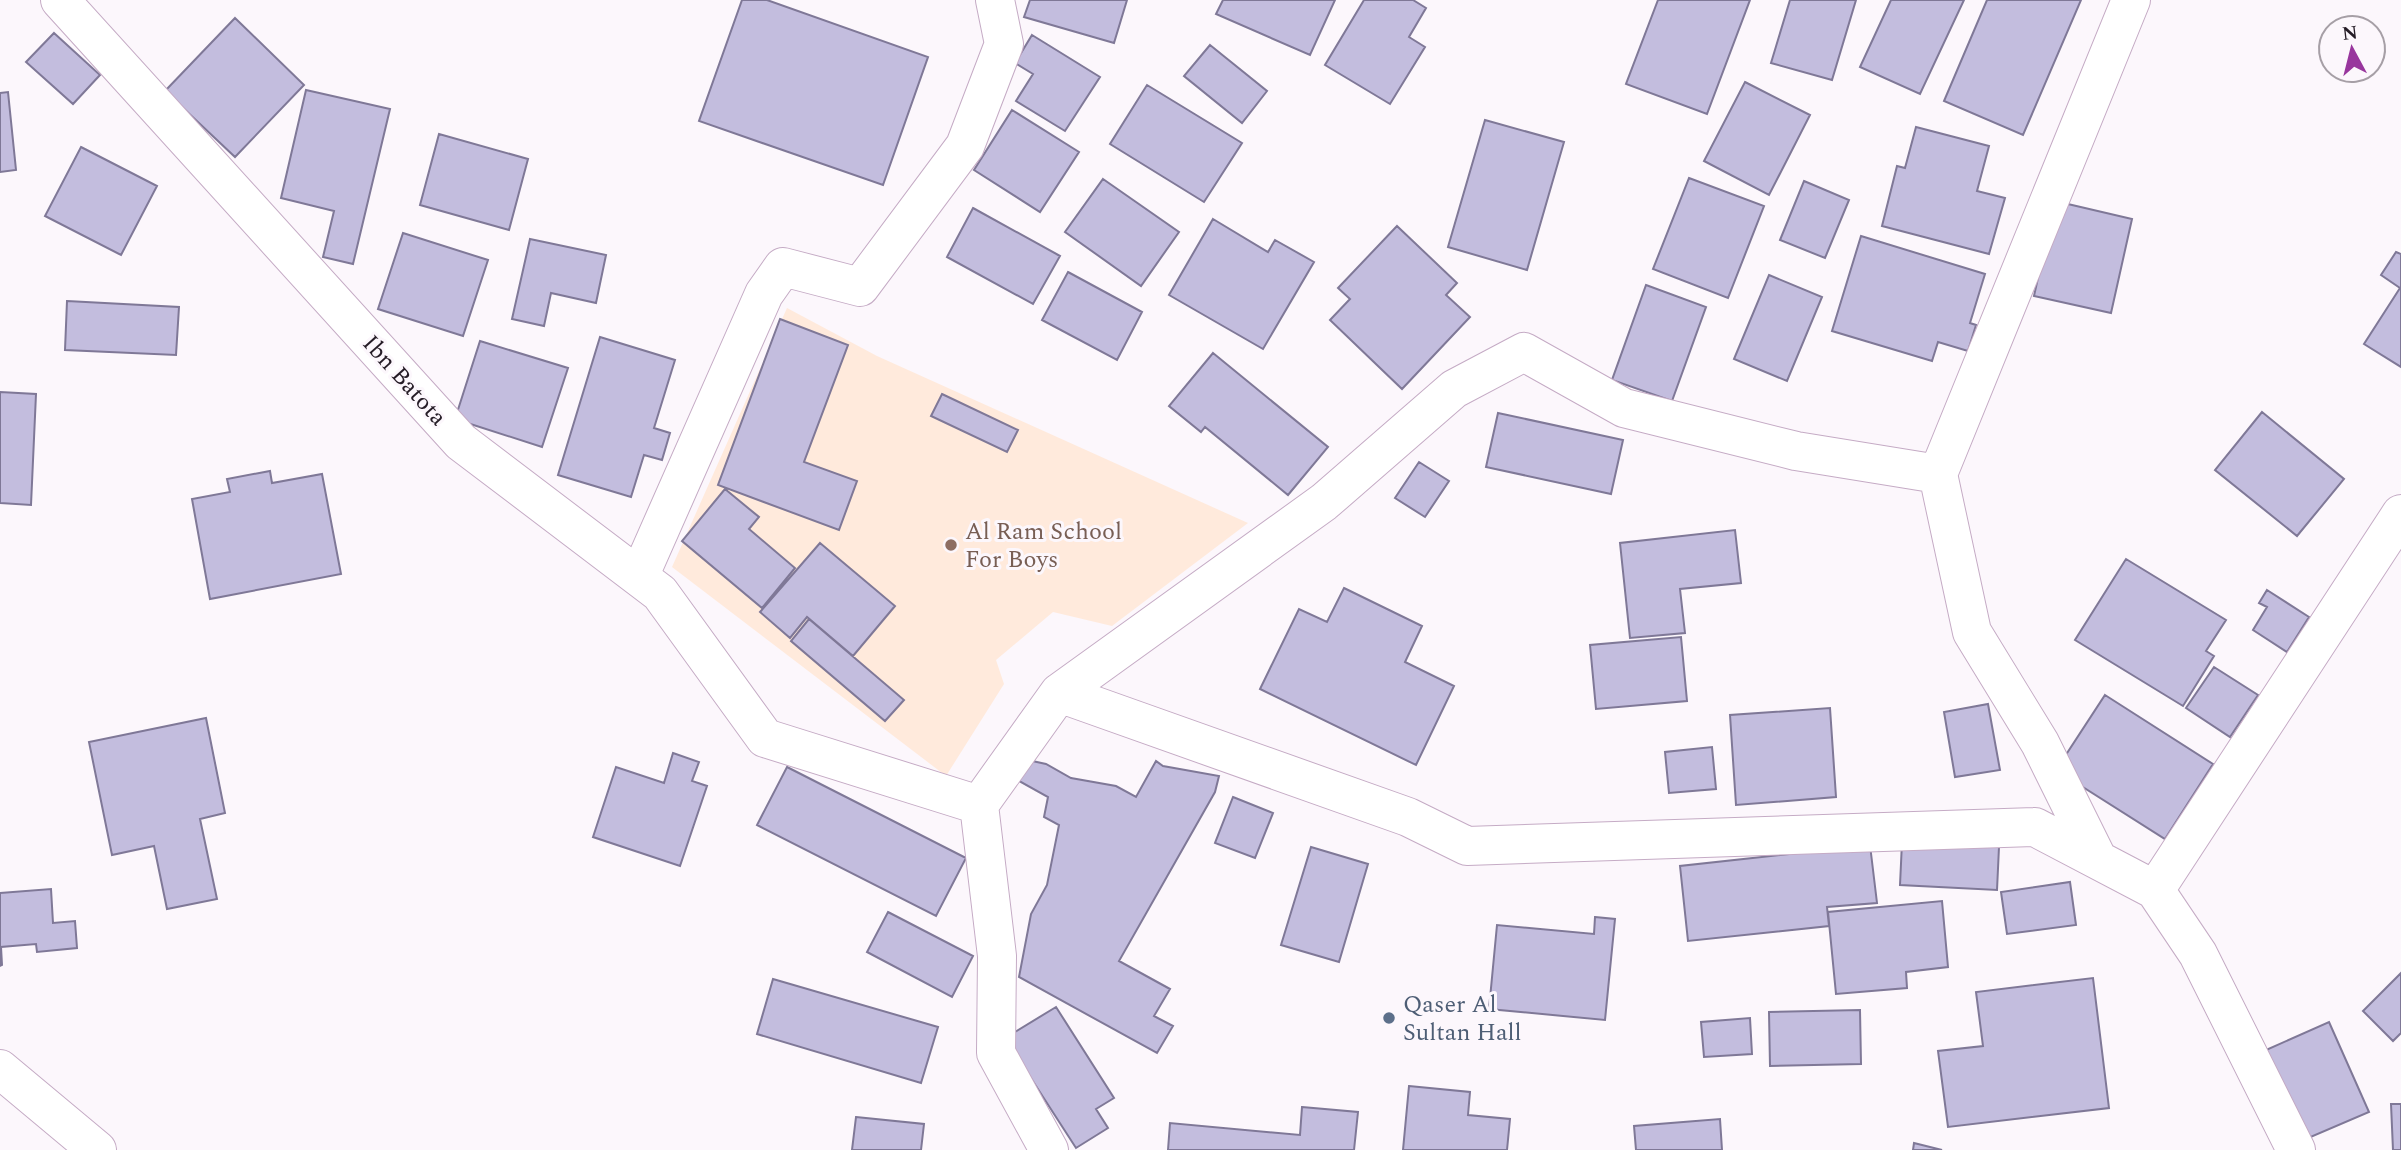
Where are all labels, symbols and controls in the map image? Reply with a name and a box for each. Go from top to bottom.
north arrow [2317,14,2387,84]
text: N [2341,18,2360,49]
street label: Ibn Batota [353,327,455,435]
place label: Al Ram School For Boys [965,514,1122,578]
marker: Al Ram School For Boys [943,537,959,553]
place label: Qaser Al Sultan Hall [1403,987,1522,1051]
marker: Qaser Al Sultan Hall [1381,1010,1397,1026]

